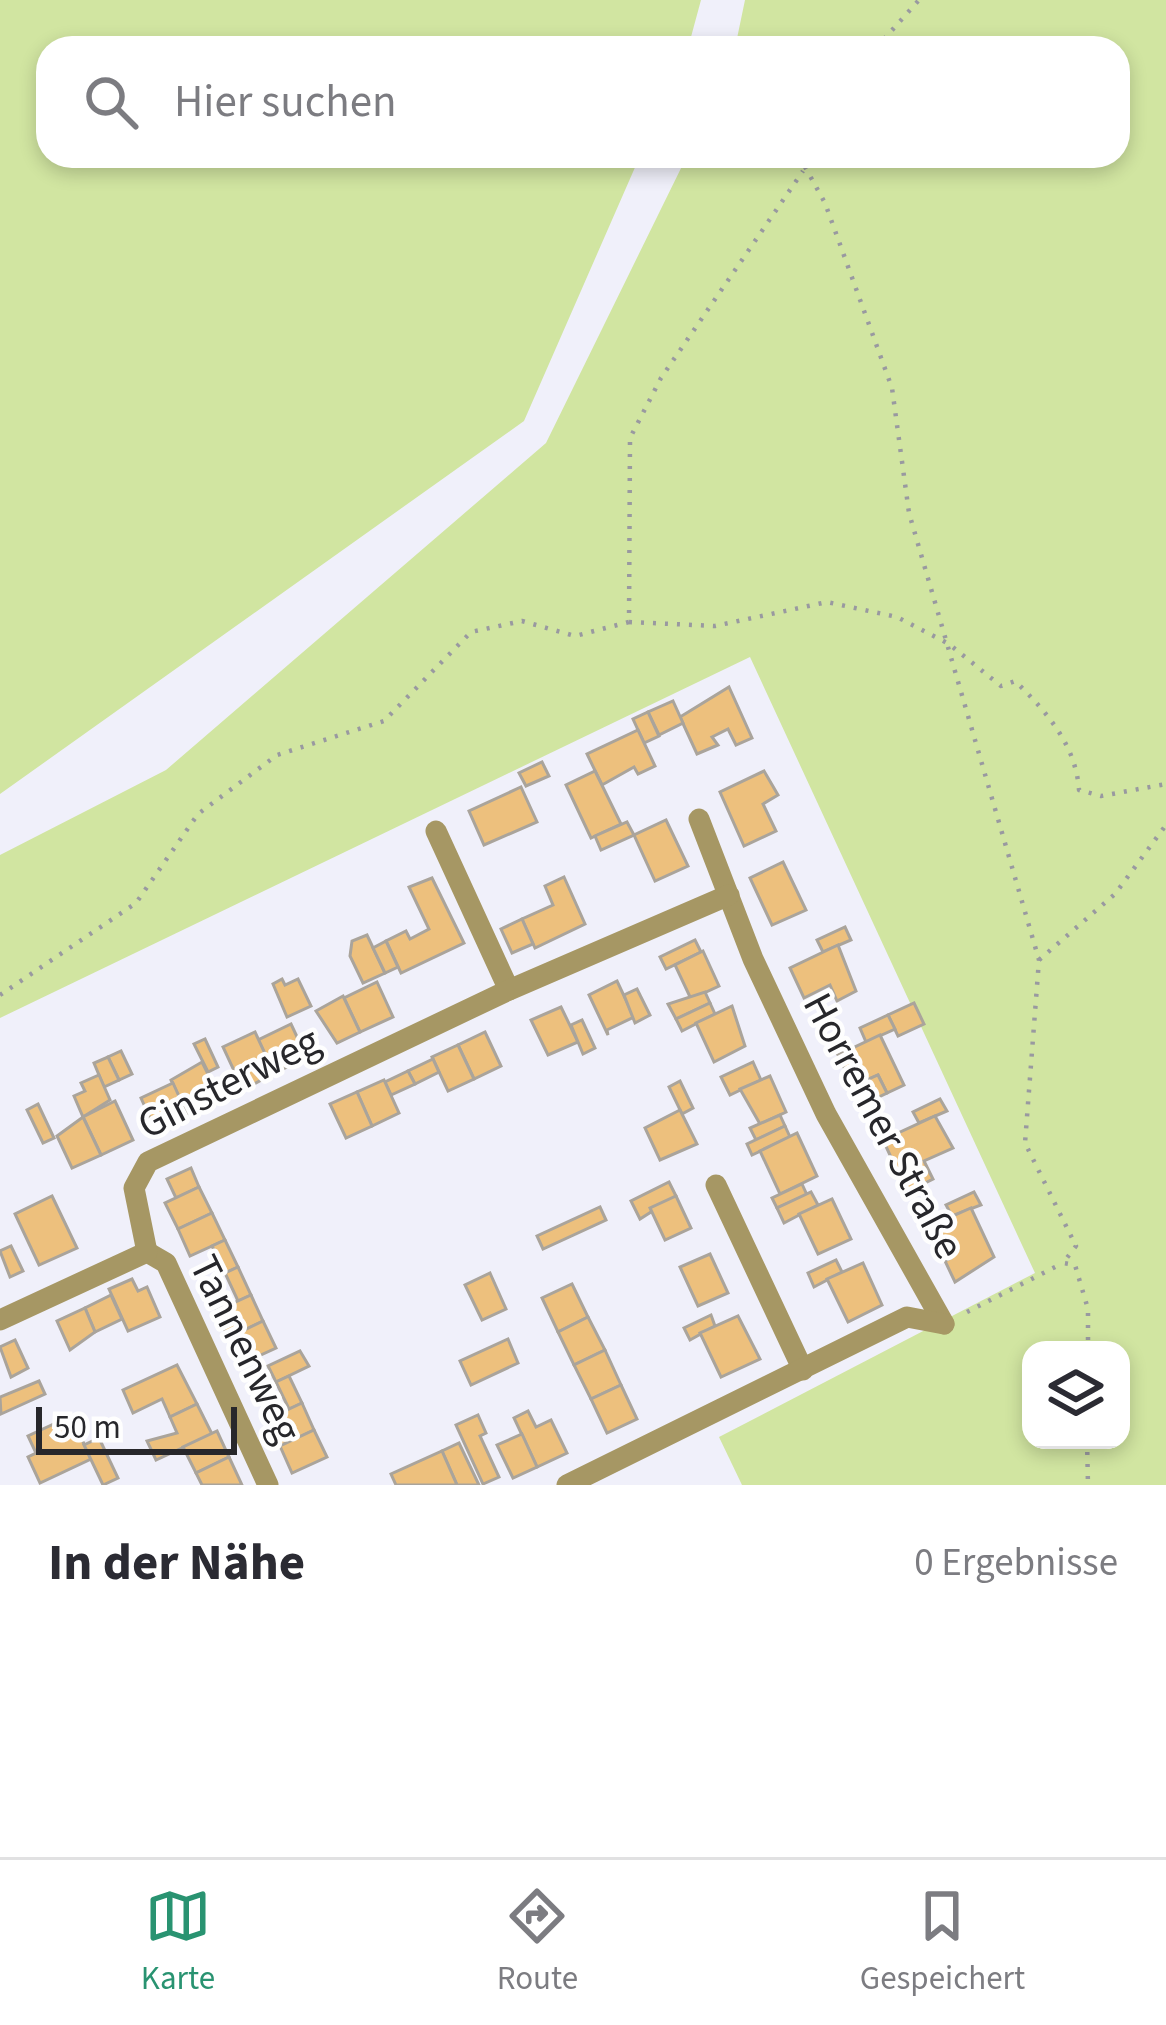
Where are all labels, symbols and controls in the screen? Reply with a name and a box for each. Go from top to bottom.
search box [36,36,1130,168]
icon: search [78,69,144,135]
text: Hier suchen [174,70,397,134]
street label: Horremer Straße [788,982,978,1270]
street label: Ginsterweg [127,1011,331,1155]
street label: Tannenweg [174,1245,316,1453]
map controls [1022,1341,1130,1449]
button: layers [1022,1341,1130,1449]
scale bar [36,1401,237,1454]
text: 50 m [54,1404,121,1451]
text: In der Nähe [48,1527,305,1599]
text: 0 Ergebnisse [914,1535,1118,1591]
tab: Karte [141,1883,215,2002]
tab: Route [497,1883,578,2002]
tab: Gespeichert [860,1883,1025,2002]

